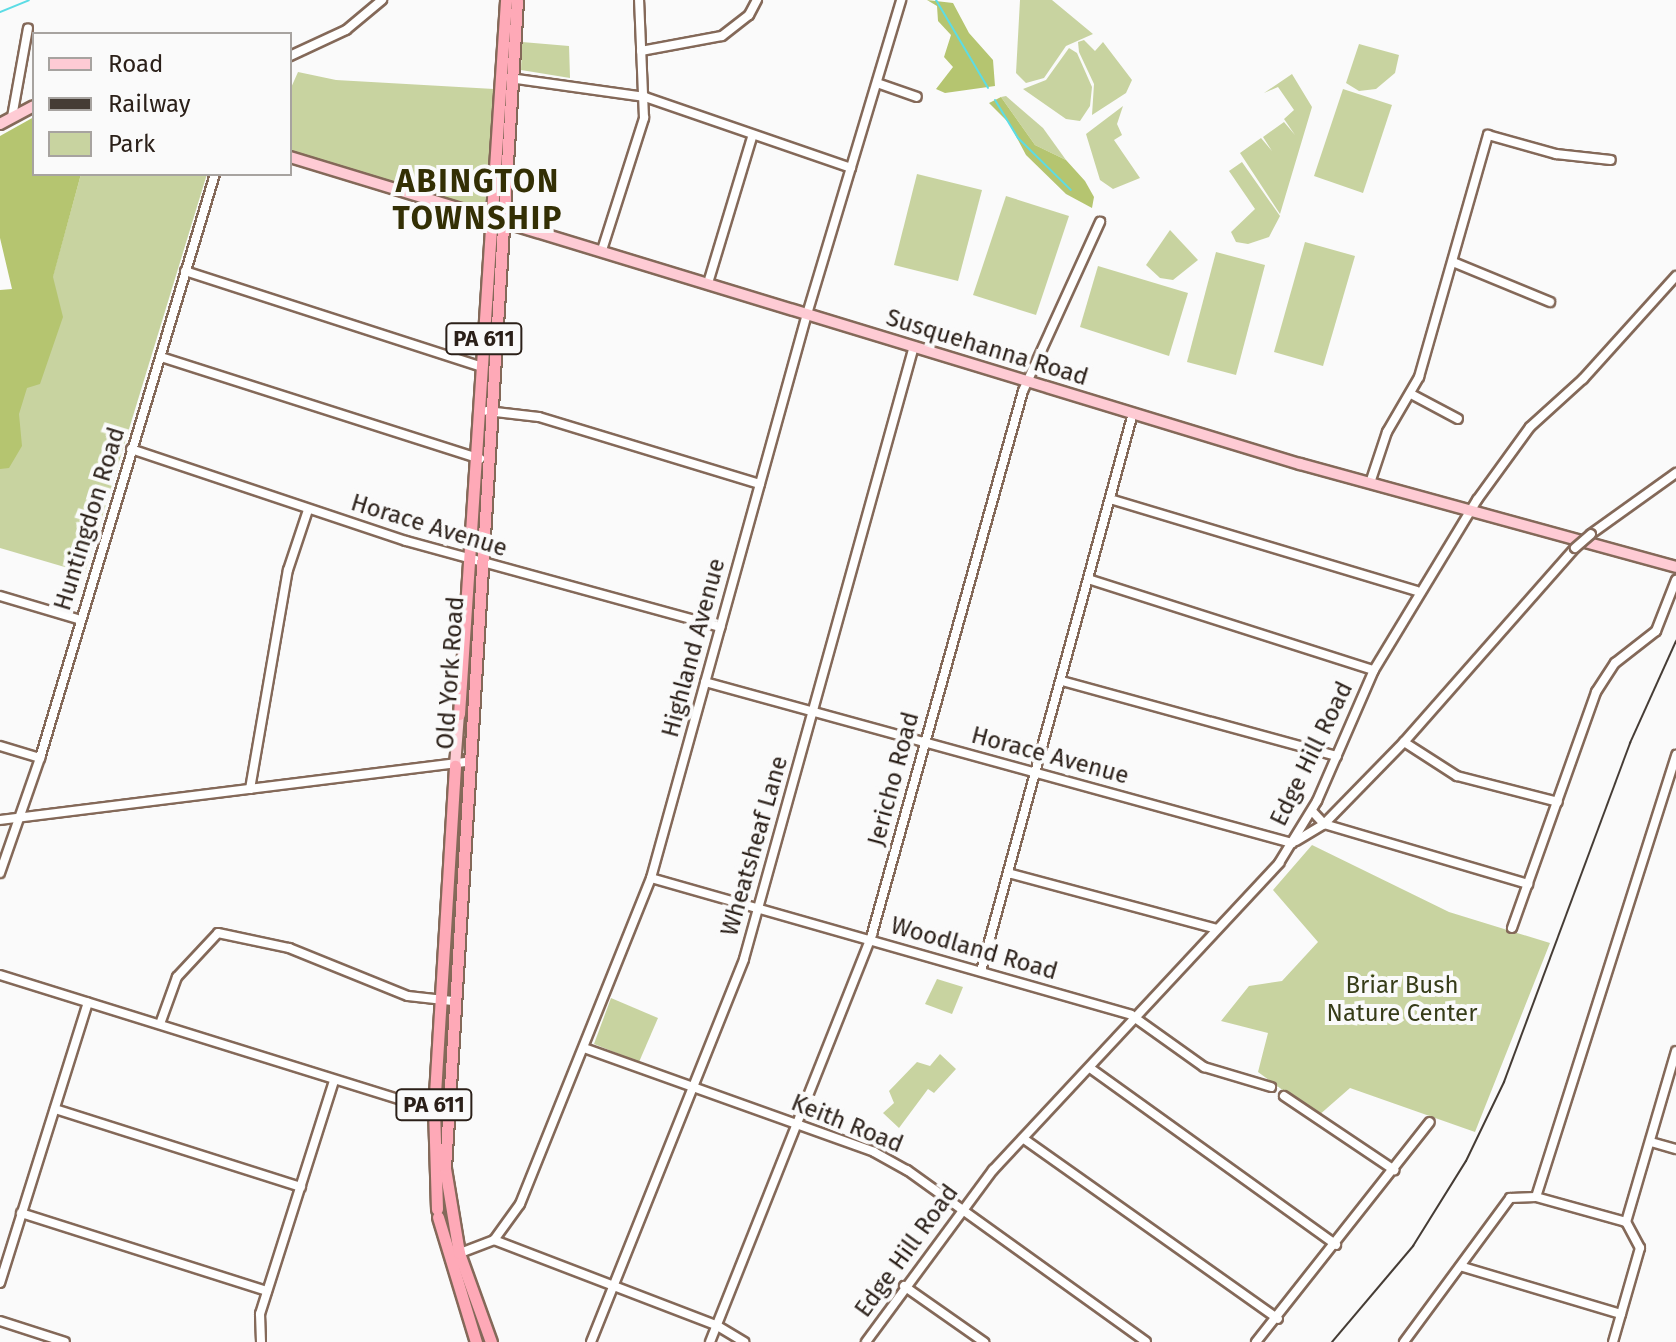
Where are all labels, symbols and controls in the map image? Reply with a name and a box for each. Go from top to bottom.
legend [32,32,292,176]
text: Road [108,50,163,78]
text: Railway [108,90,191,118]
text: Park [108,130,155,158]
district label: ABINGTON TOWNSHIP [393,163,563,238]
street label: Susquehanna Road [883,304,1091,392]
road number: PA 611 [444,321,524,357]
street label: Huntingdon Road [48,424,132,614]
street label: Horace Avenue [347,489,511,563]
street label: Highland Avenue [656,555,732,741]
street label: Old York Road [431,596,471,750]
street label: Edge Hill Road [1265,677,1359,831]
street label: Jericho Road [862,709,926,849]
street label: Horace Avenue [968,721,1132,791]
street label: Wheatsheaf Lane [716,753,794,939]
street label: Woodland Road [887,911,1061,987]
park label: Briar Bush Nature Center [1327,972,1477,1028]
road number: PA 611 [394,1087,474,1123]
street label: Keith Road [787,1089,907,1159]
street label: Edge Hill Road [849,1179,965,1323]

